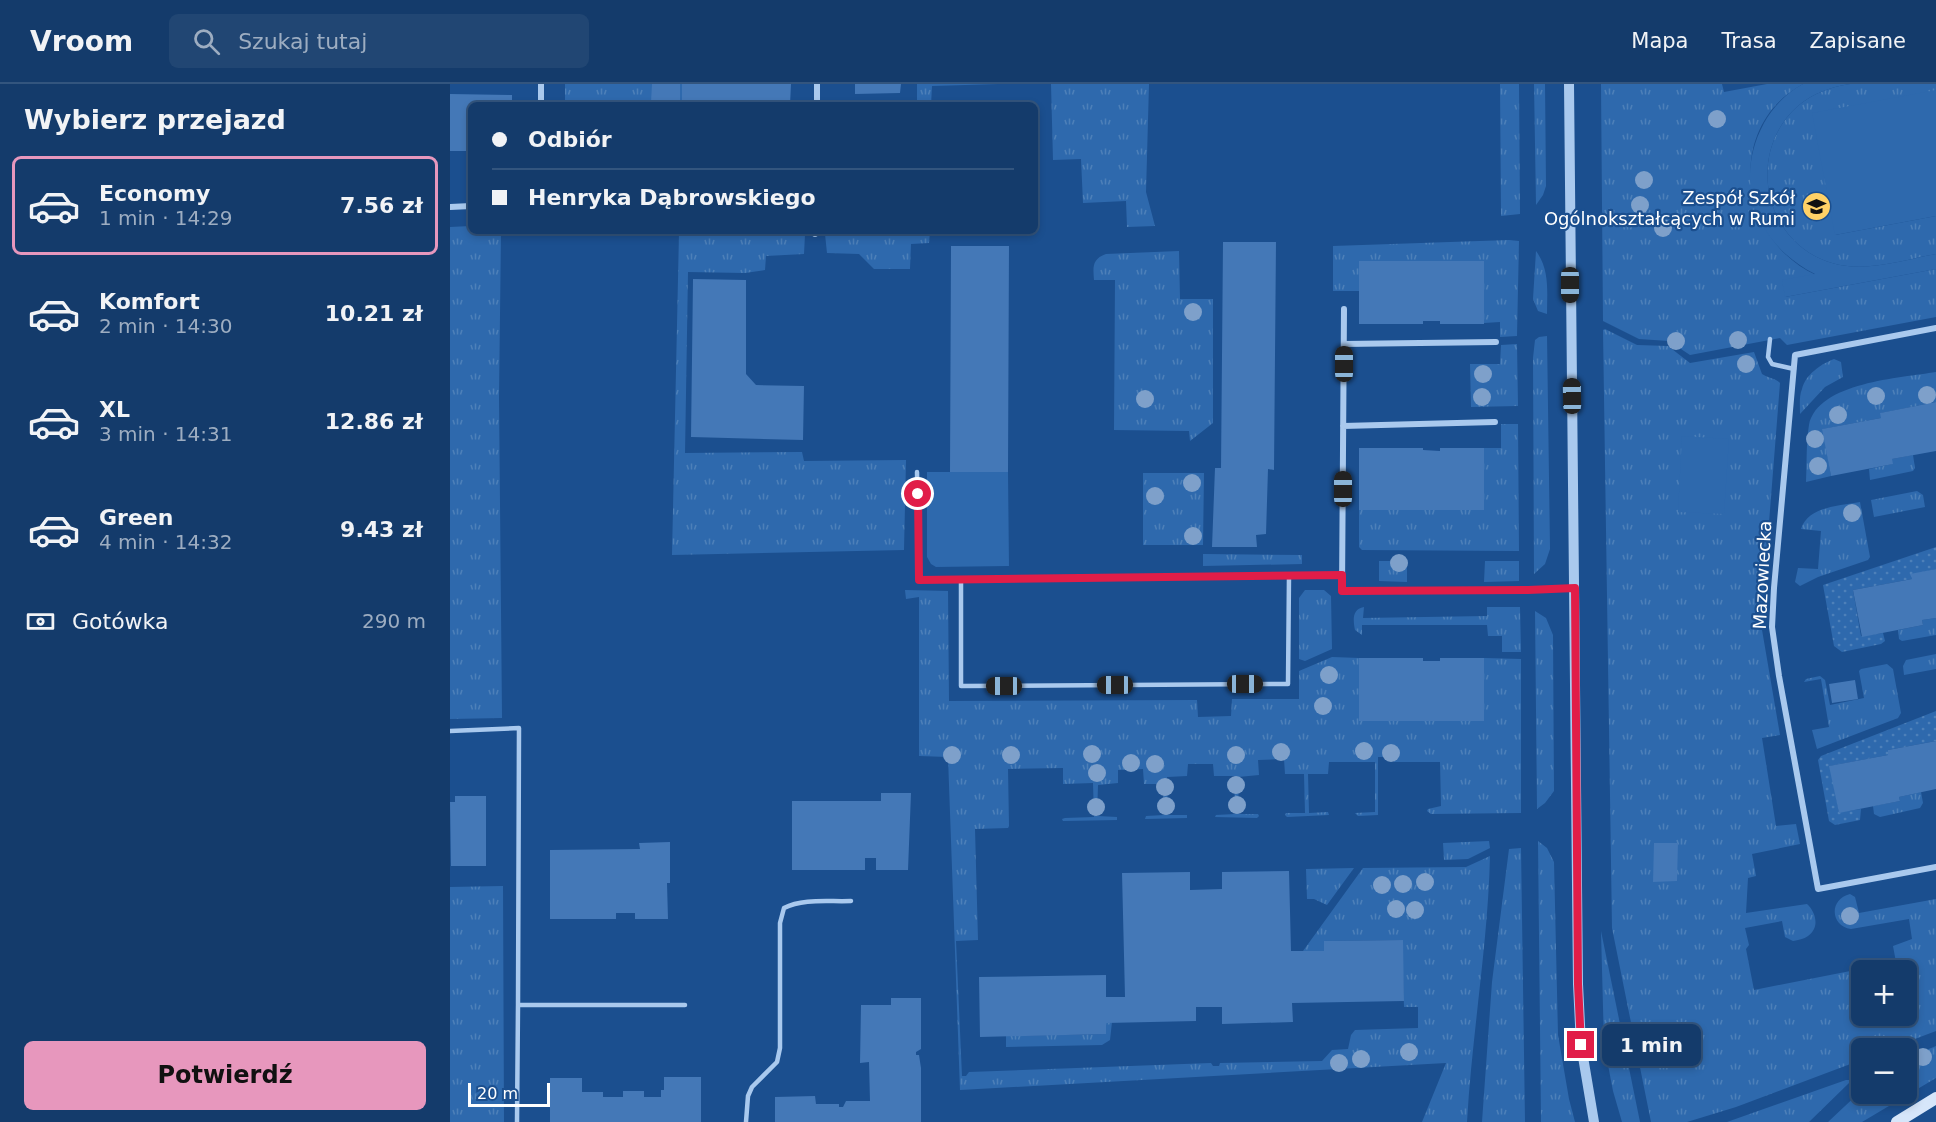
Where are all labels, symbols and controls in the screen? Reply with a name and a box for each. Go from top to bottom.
search box [169,14,589,68]
text: Vroom [30,25,133,58]
icon: search [190,25,223,58]
text: Szukaj tutaj [238,29,367,54]
text: Mapa [1631,29,1688,53]
text: Trasa [1721,29,1777,53]
text: Zapisane [1810,29,1906,53]
text: Wybierz przejazd [24,104,286,135]
text: Odbiór [528,127,612,152]
icon: car [27,179,81,233]
text: Economy [99,181,210,206]
text: Henryka Dąbrowskiego [528,185,816,210]
place label: Zespół Szkół Ogólnokształcących w Rumi [1544,187,1796,229]
school or university icon: Zespół Szkół Ogólnokształcących w Rumi [1800,191,1832,223]
text: 7.56 zł [340,193,423,218]
text: 1 min · 14:29 [99,206,233,230]
car [1561,267,1579,303]
icon: car [27,287,81,341]
text: Komfort [99,289,200,314]
text: 10.21 zł [325,301,423,326]
text: 2 min · 14:30 [99,314,233,338]
car [1335,346,1353,382]
car [1563,378,1581,414]
icon: car [27,395,81,449]
text: XL [99,397,130,422]
text: 12.86 zł [325,409,423,434]
text: 3 min · 14:31 [99,422,233,446]
car [1334,471,1352,507]
route start [904,480,931,507]
icon: car [27,503,81,557]
text: Green [99,505,173,530]
text: 9.43 zł [340,517,423,542]
street label: Mazowiecka [1749,520,1775,630]
text: 4 min · 14:32 [99,530,233,554]
icon: cash [24,605,57,638]
text: Gotówka [72,609,168,634]
text: 290 m [362,609,426,633]
car [1227,675,1263,693]
car [1097,676,1133,694]
car [986,677,1022,695]
map controls [1851,960,1917,1104]
button: + [1851,960,1917,1026]
callout: 1 min [1602,1024,1701,1066]
route end [1567,1031,1594,1058]
text: 1 min [1620,1033,1683,1057]
button: − [1851,1038,1917,1104]
button: Potwierdź [24,1041,426,1110]
scale bar [468,1080,550,1108]
text: 20 m [477,1084,518,1103]

